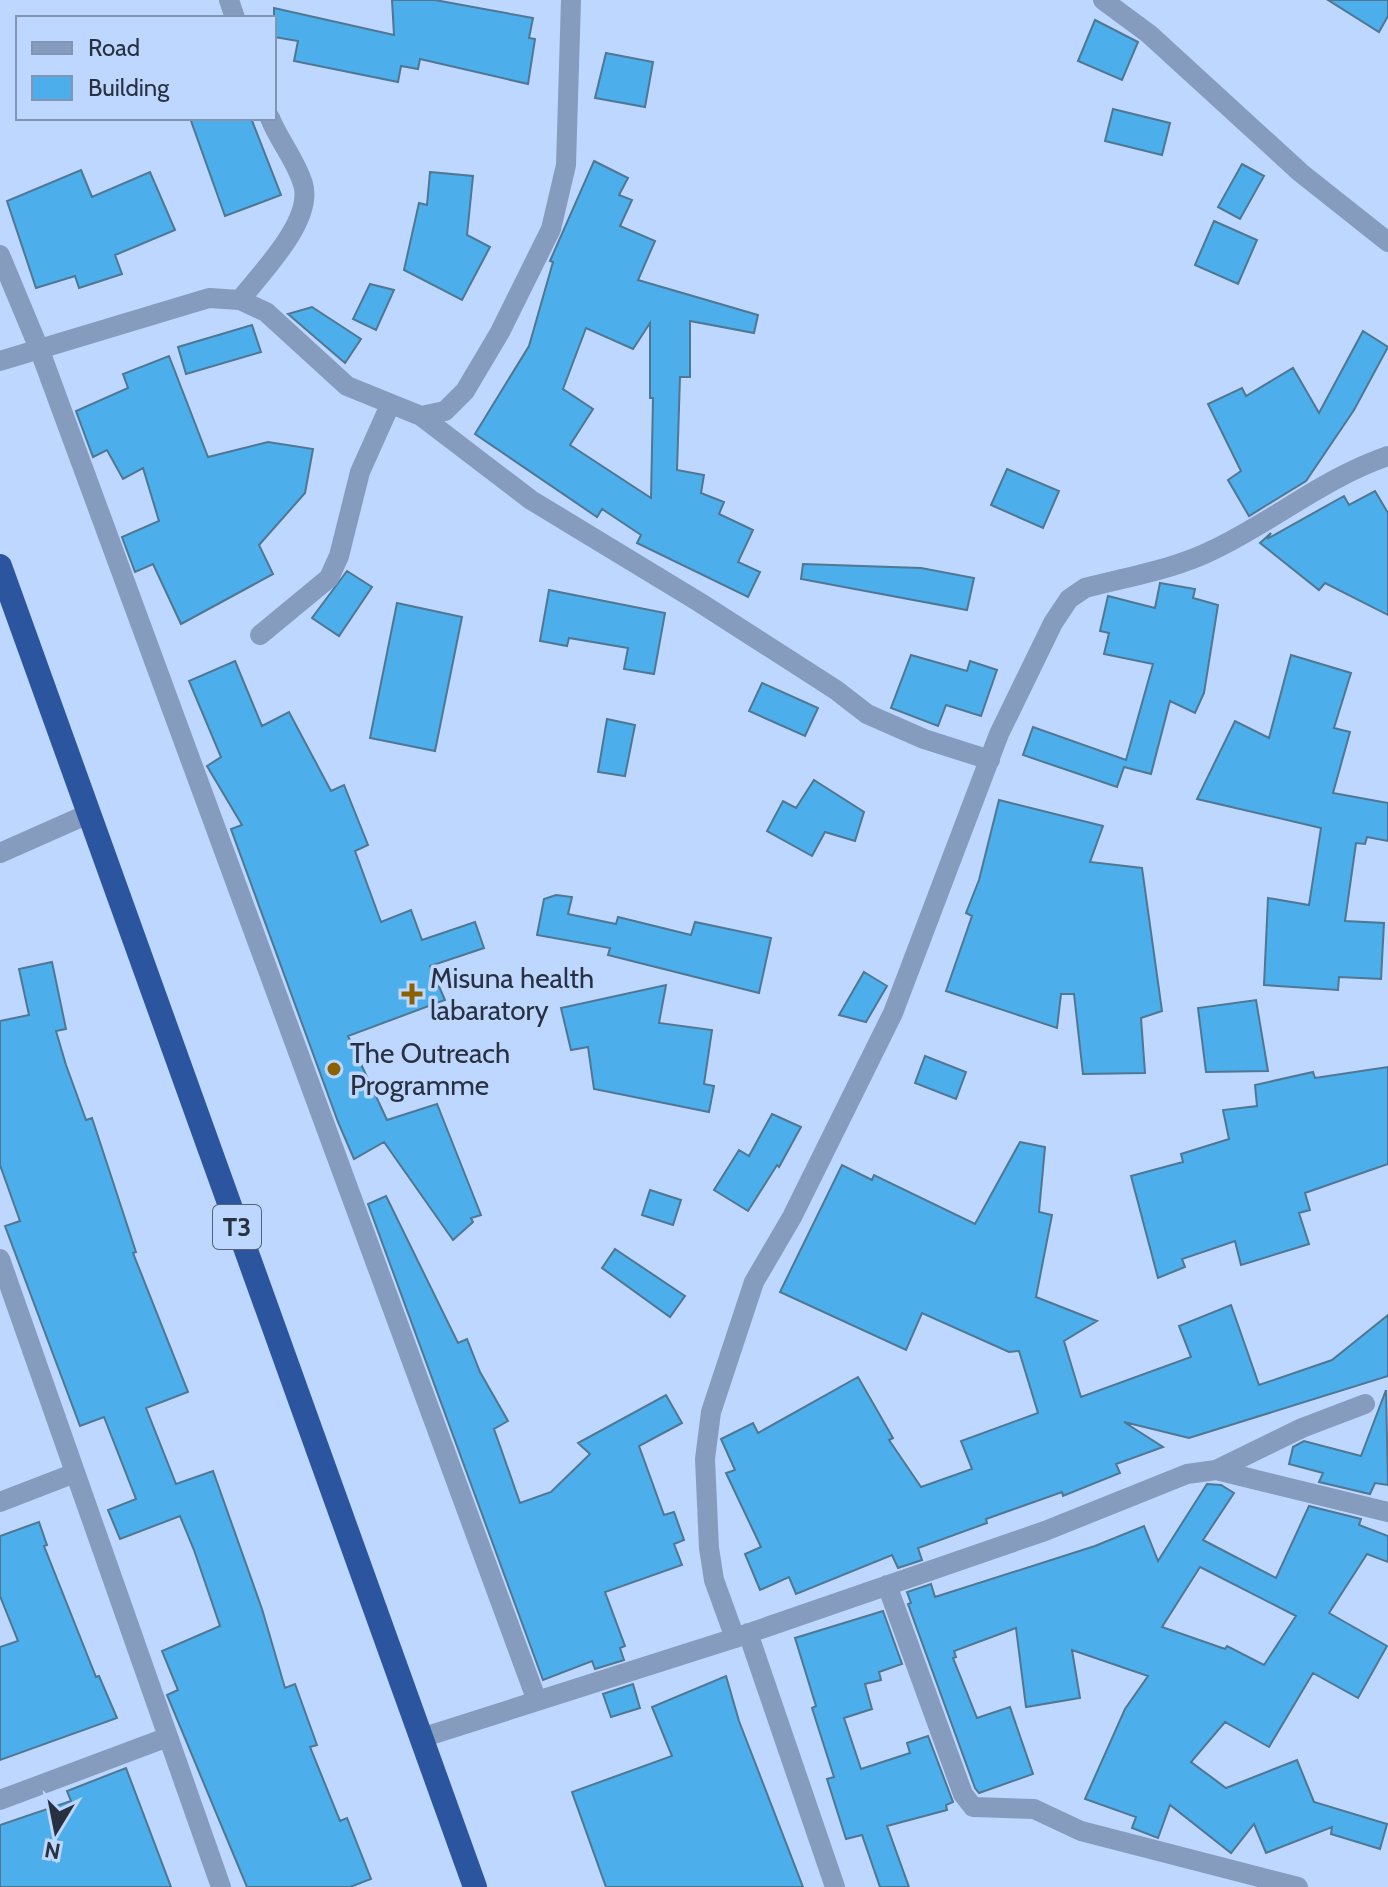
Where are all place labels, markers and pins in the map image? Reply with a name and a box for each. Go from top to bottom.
place label: Misuna health labaratory [430,961,594,1027]
marker: Misuna health labaratory [401,983,423,1005]
place label: The Outreach Programme [350,1036,510,1102]
marker: The Outreach Programme [325,1060,343,1078]

